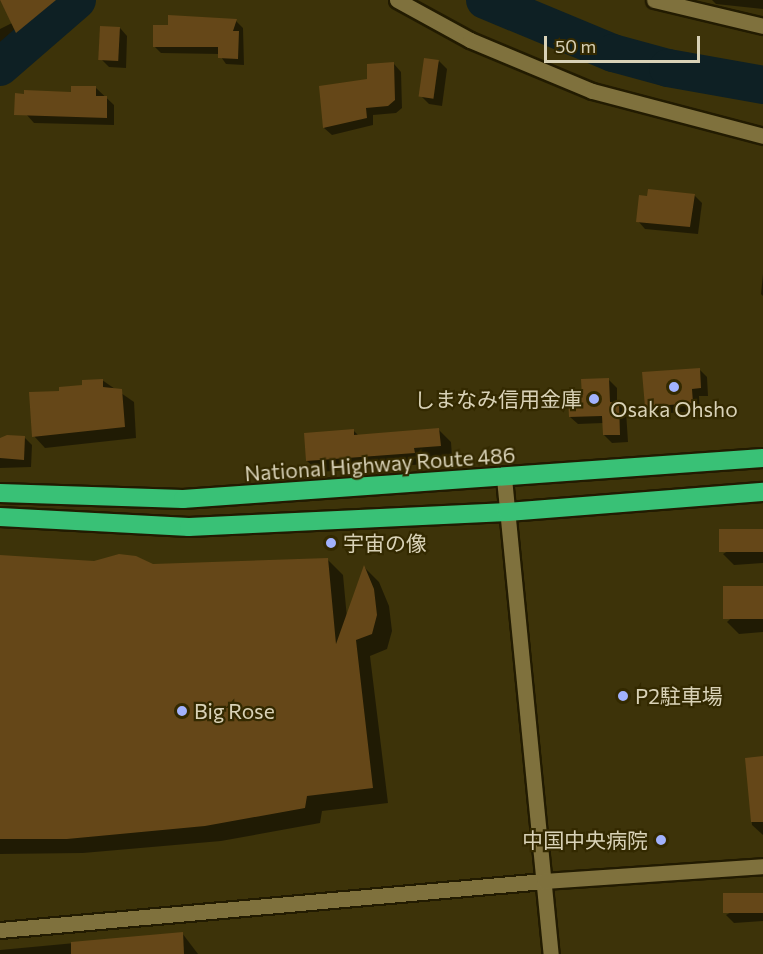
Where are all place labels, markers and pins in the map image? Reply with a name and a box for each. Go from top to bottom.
marker: Osaka Ohsho [667,380,681,394]
place label: しまなみ信用金庫 [414,386,582,412]
marker: しまなみ信用金庫 [587,392,601,406]
place label: Osaka Ohsho [610,396,738,422]
place label: 宇宙の像 [343,530,427,556]
marker: 宇宙の像 [324,536,338,550]
place label: P2駐車場 [635,683,723,709]
marker: P2駐車場 [616,689,630,703]
place label: Big Rose [194,698,275,724]
marker: Big Rose [175,704,189,718]
place label: 中国中央病院 [522,827,648,853]
marker: 中国中央病院 [652,831,670,849]

